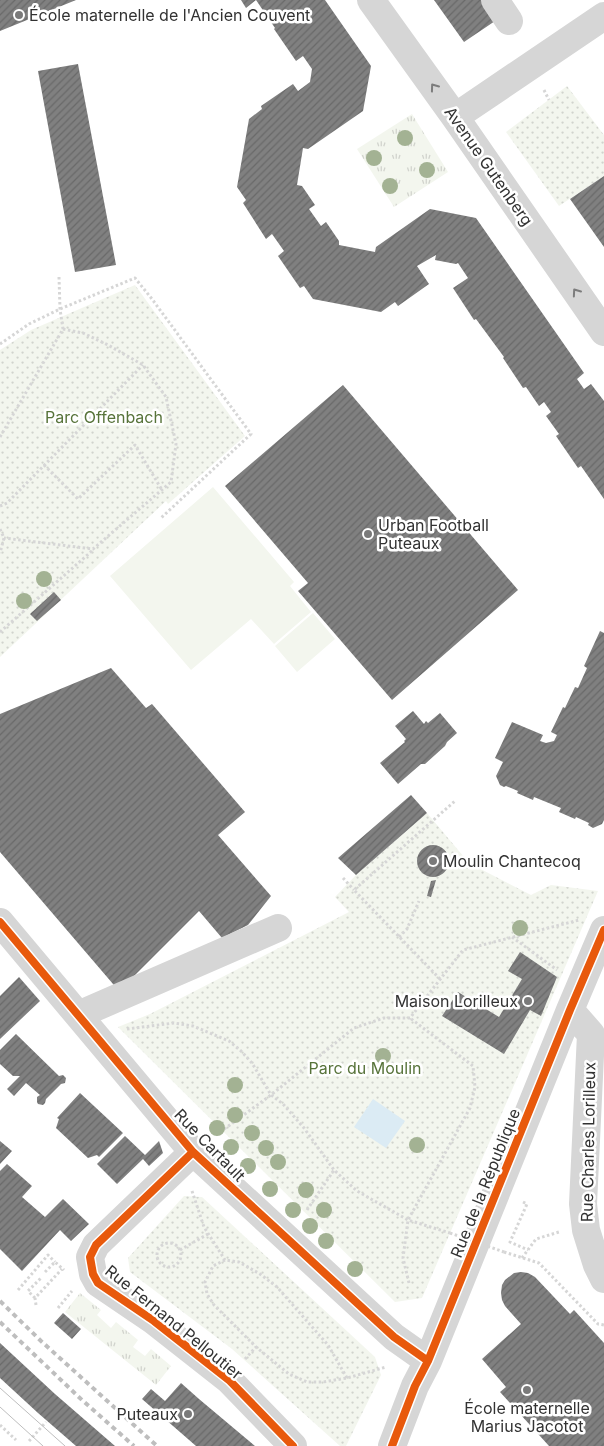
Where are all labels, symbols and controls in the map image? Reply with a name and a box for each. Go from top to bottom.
place label: École maternelle de l'Ancien Couvent [29,5,310,25]
marker: École maternelle de l'Ancien Couvent [13,9,25,21]
one-way arrow [431,83,440,93]
street label: Avenue Gutenberg [440,103,538,229]
one-way arrow [573,289,582,298]
park label: Parc Offenbach [45,407,163,427]
place label: Urban Football Puteaux [378,515,489,553]
marker: Urban Football Puteaux [362,528,374,540]
place label: Moulin Chantecoq [443,851,581,871]
marker: Moulin Chantecoq [427,855,439,867]
place label: Maison Lorilleux [395,991,518,1011]
marker: Maison Lorilleux [522,995,534,1007]
park label: Parc du Moulin [308,1058,422,1078]
street label: Rue Charles Lorilleux [577,1061,599,1222]
street label: Rue Cartault [170,1104,250,1186]
street label: Rue de la République [446,1105,524,1261]
street label: Rue Fernand Pelloutier [101,1260,247,1384]
marker: École maternelle Marius Jacotot [521,1384,533,1396]
place label: École maternelle Marius Jacotot [464,1398,590,1436]
place label: Puteaux [117,1404,178,1424]
marker: Puteaux [182,1408,194,1420]

